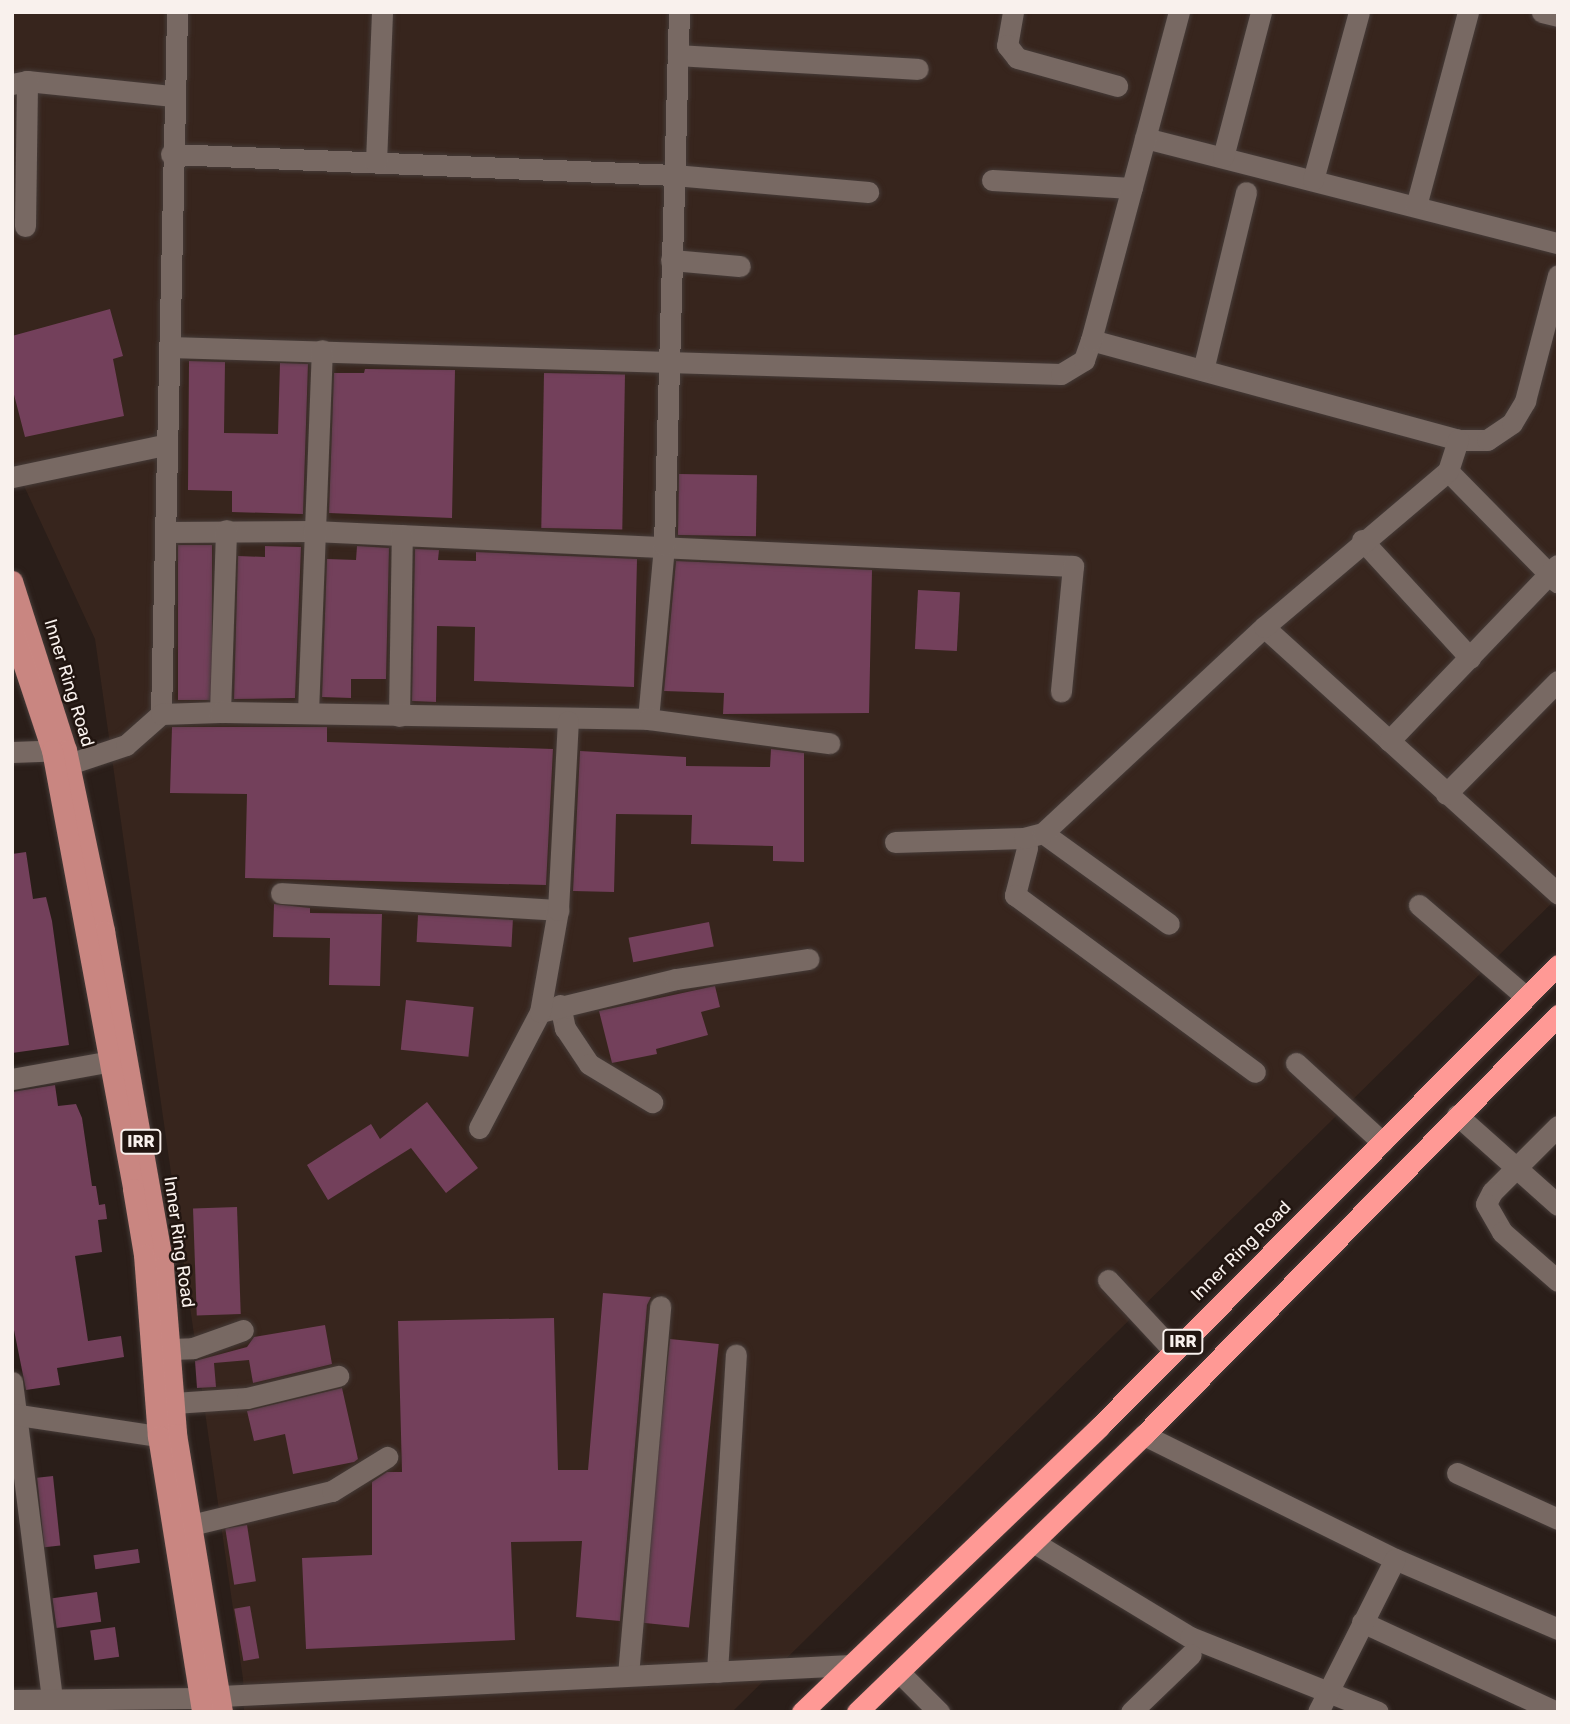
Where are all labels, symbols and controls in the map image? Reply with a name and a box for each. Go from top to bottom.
street label: Inner Ring Road [39,616,99,750]
road number: IRR [120,1130,162,1154]
street label: Inner Ring Road [159,1175,199,1309]
street label: Inner Ring Road [1186,1196,1296,1306]
road number: IRR [1162,1330,1204,1354]

